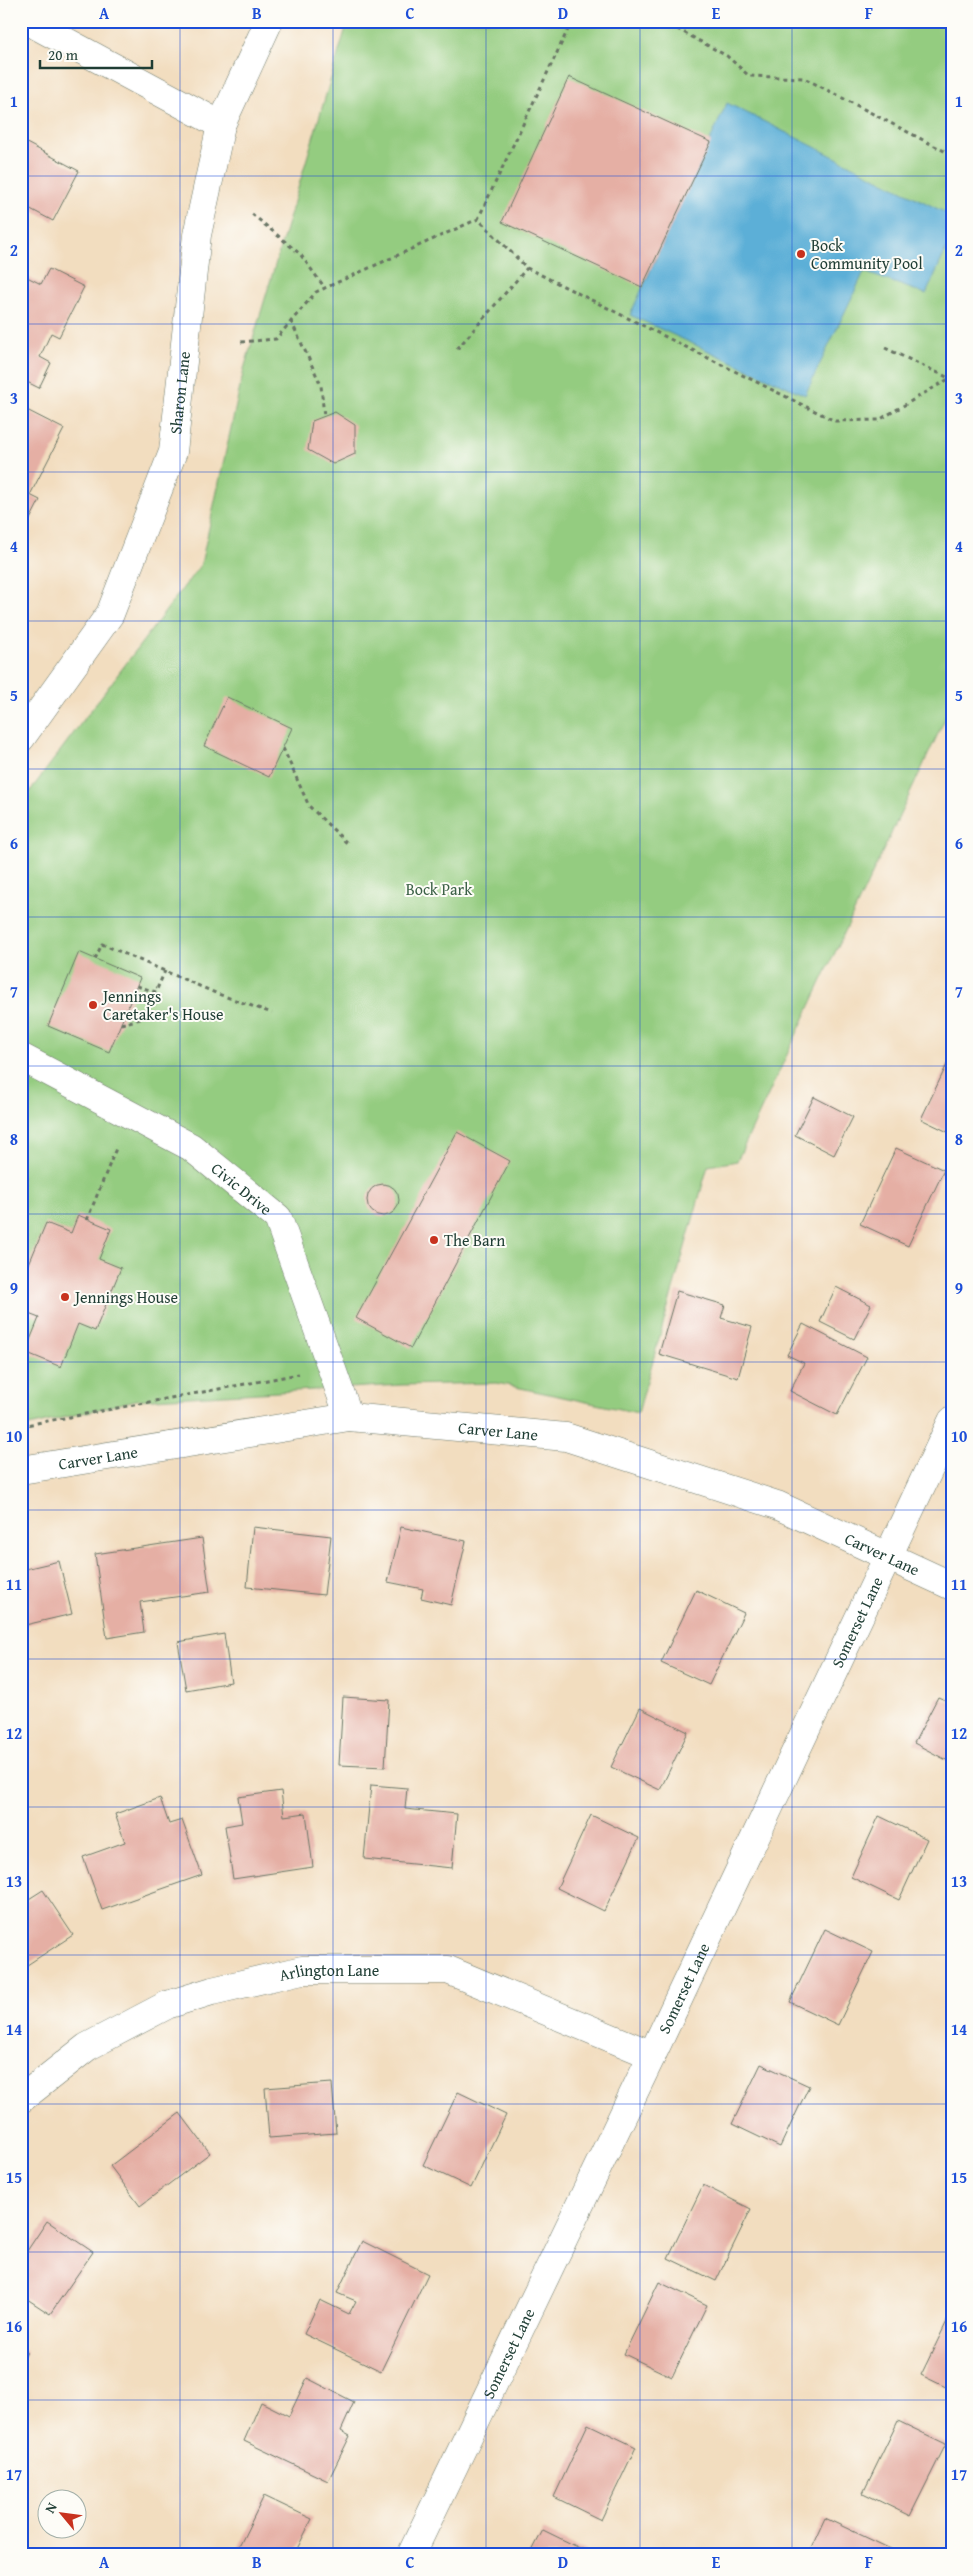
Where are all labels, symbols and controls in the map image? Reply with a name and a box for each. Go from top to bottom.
text: A [99,1,110,25]
text: B [252,1,262,25]
text: C [405,1,415,25]
text: D [558,1,568,25]
text: E [712,1,721,25]
text: F [865,1,873,25]
scale bar [40,38,152,70]
text: 20 m [48,44,79,65]
text: 1 [10,89,18,113]
text: 1 [955,89,963,113]
place label: Bock Community Pool [811,233,923,275]
text: 2 [10,238,18,262]
text: 2 [955,238,963,262]
marker: Bock Community Pool [795,248,807,260]
street label: Sharon Lane [163,350,196,436]
text: 3 [10,386,18,410]
text: 3 [955,386,963,410]
text: 4 [10,534,18,558]
text: 4 [955,534,963,558]
text: 5 [10,683,18,707]
text: 5 [955,683,963,707]
text: 6 [10,831,18,855]
text: 6 [955,831,963,855]
park label: Bock Park [406,877,473,901]
text: 7 [10,979,18,1003]
text: 7 [955,979,963,1003]
place label: Jennings Caretaker's House [101,984,224,1026]
marker: Jennings Caretaker's House [87,999,99,1011]
text: 8 [10,1127,18,1151]
text: 8 [955,1127,963,1151]
street label: Civic Drive [206,1156,277,1221]
place label: The Barn [444,1228,505,1252]
marker: The Barn [428,1234,440,1246]
text: 9 [10,1276,18,1300]
text: 9 [955,1276,963,1300]
place label: Jennings House [73,1285,178,1309]
marker: Jennings House [59,1291,71,1303]
street label: Carver Lane [457,1415,539,1446]
text: 10 [6,1424,22,1448]
text: 10 [951,1424,967,1448]
street label: Carver Lane [57,1439,139,1476]
street label: Carver Lane [841,1526,924,1581]
text: 11 [6,1572,22,1596]
text: 11 [951,1572,967,1596]
street label: Somerset Lane [825,1573,889,1672]
text: 12 [6,1721,22,1745]
text: 12 [951,1721,967,1745]
text: 13 [6,1869,22,1893]
text: 13 [951,1869,967,1893]
street label: Somerset Lane [652,1939,715,2038]
street label: Arlington Lane [277,1958,379,1987]
text: 14 [6,2017,22,2041]
text: 14 [951,2017,967,2041]
text: 15 [6,2165,22,2189]
text: 15 [951,2165,967,2189]
street label: Somerset Lane [476,2304,540,2403]
text: 16 [6,2314,22,2338]
text: 16 [951,2314,967,2338]
text: 17 [6,2462,22,2486]
text: 17 [951,2462,967,2486]
north arrow [38,2488,88,2538]
text: N [40,2498,62,2517]
text: A [99,2550,110,2574]
text: B [252,2550,262,2574]
text: C [405,2550,415,2574]
text: D [558,2550,568,2574]
text: E [712,2550,721,2574]
text: F [865,2550,873,2574]

